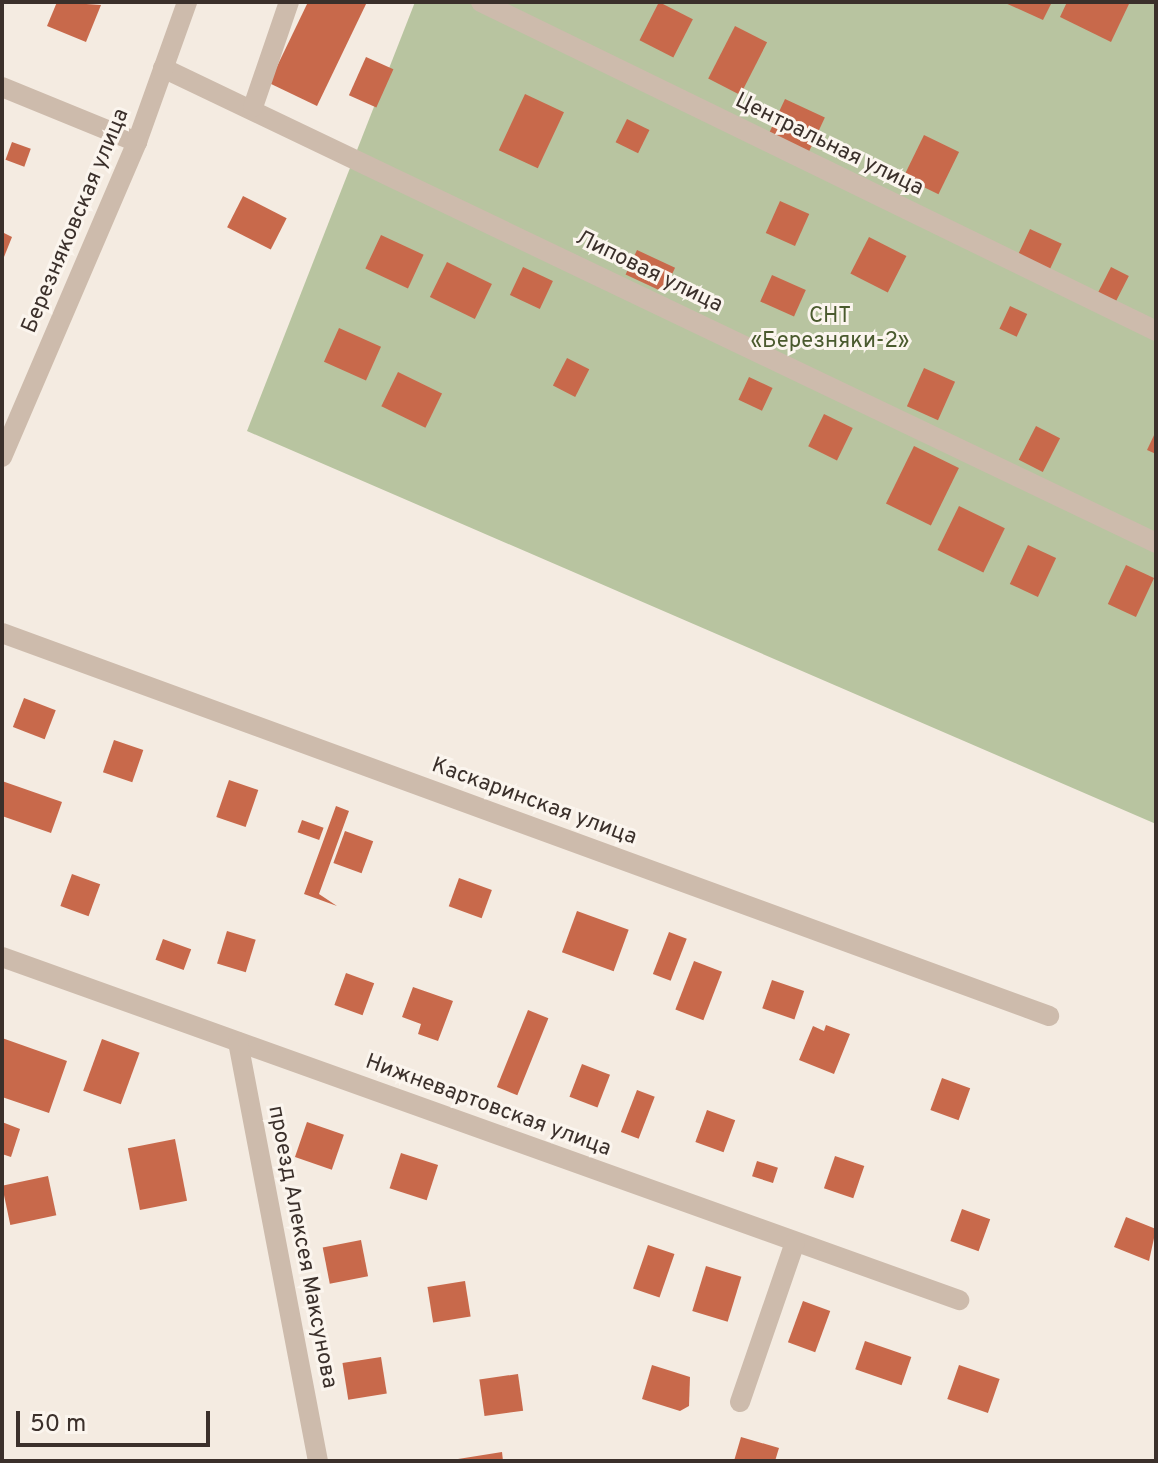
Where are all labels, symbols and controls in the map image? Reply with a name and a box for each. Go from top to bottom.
street label: Центральная улица [730,88,928,202]
street label: Березняковская улица [17,105,135,337]
street label: Липовая улица [571,225,727,319]
park label: СНТ «Березняки-2» [751,303,909,354]
street label: Каскаринская улица [428,753,640,851]
street label: Нижневартовская улица [361,1049,615,1163]
street label: проезд Алексея Максунова [262,1103,342,1391]
scale bar [20,1395,214,1445]
text: 50 m [30,1410,86,1440]

